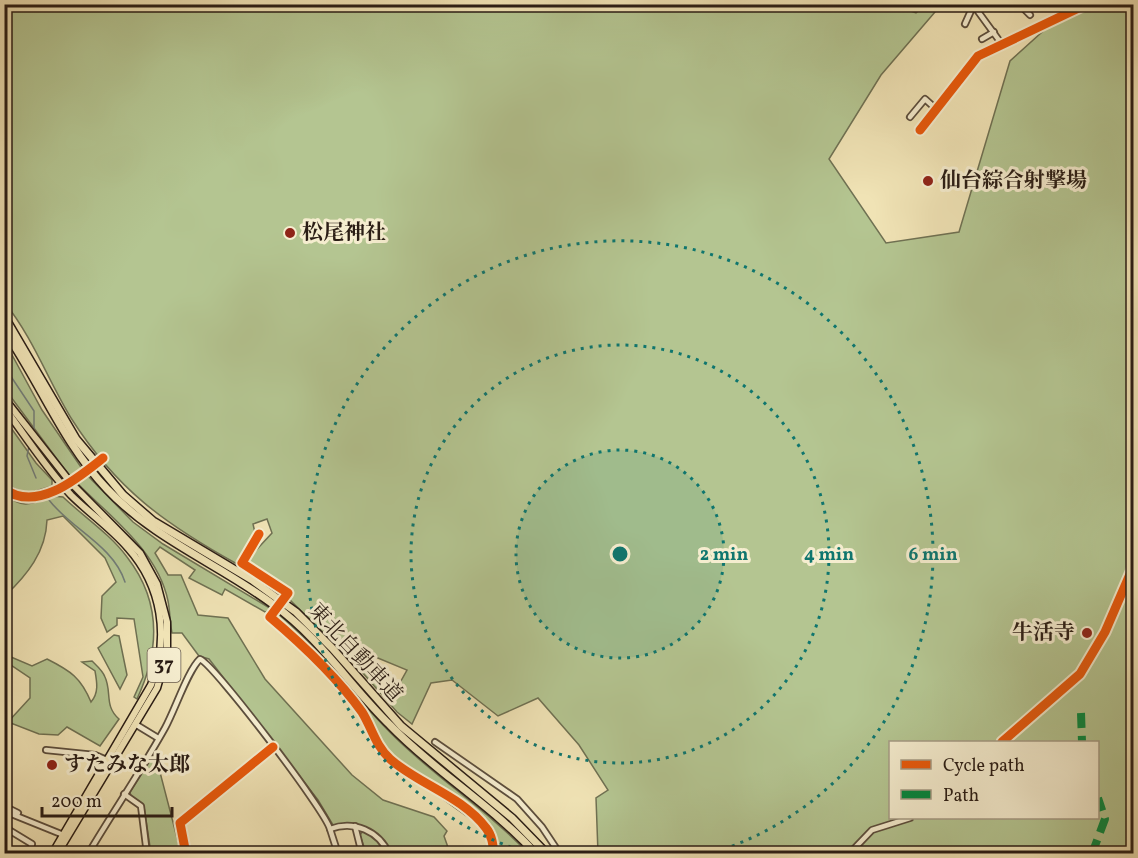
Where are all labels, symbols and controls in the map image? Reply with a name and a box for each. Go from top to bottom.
place label: 仙台綜合射撃場 [940,167,1087,196]
marker: 仙台綜合射撃場 [921,174,935,188]
place label: 松尾神社 [302,219,386,248]
marker: 松尾神社 [283,226,297,240]
text: 2 min [700,543,748,568]
text: 4 min [804,543,854,568]
text: 6 min [908,543,958,568]
centre of rings [610,544,630,564]
street label: 東北自動車道 [301,597,409,709]
place label: 牛活寺 [1012,619,1075,648]
marker: 牛活寺 [1080,626,1094,640]
road number: 37 [148,648,180,682]
legend [889,741,1099,819]
place label: すたみな太郎 [64,751,190,780]
text: Cycle path [943,754,1025,779]
marker: すたみな太郎 [45,758,59,772]
scale bar [42,780,172,818]
text: Path [943,784,979,809]
text: 200 m [51,790,102,815]

